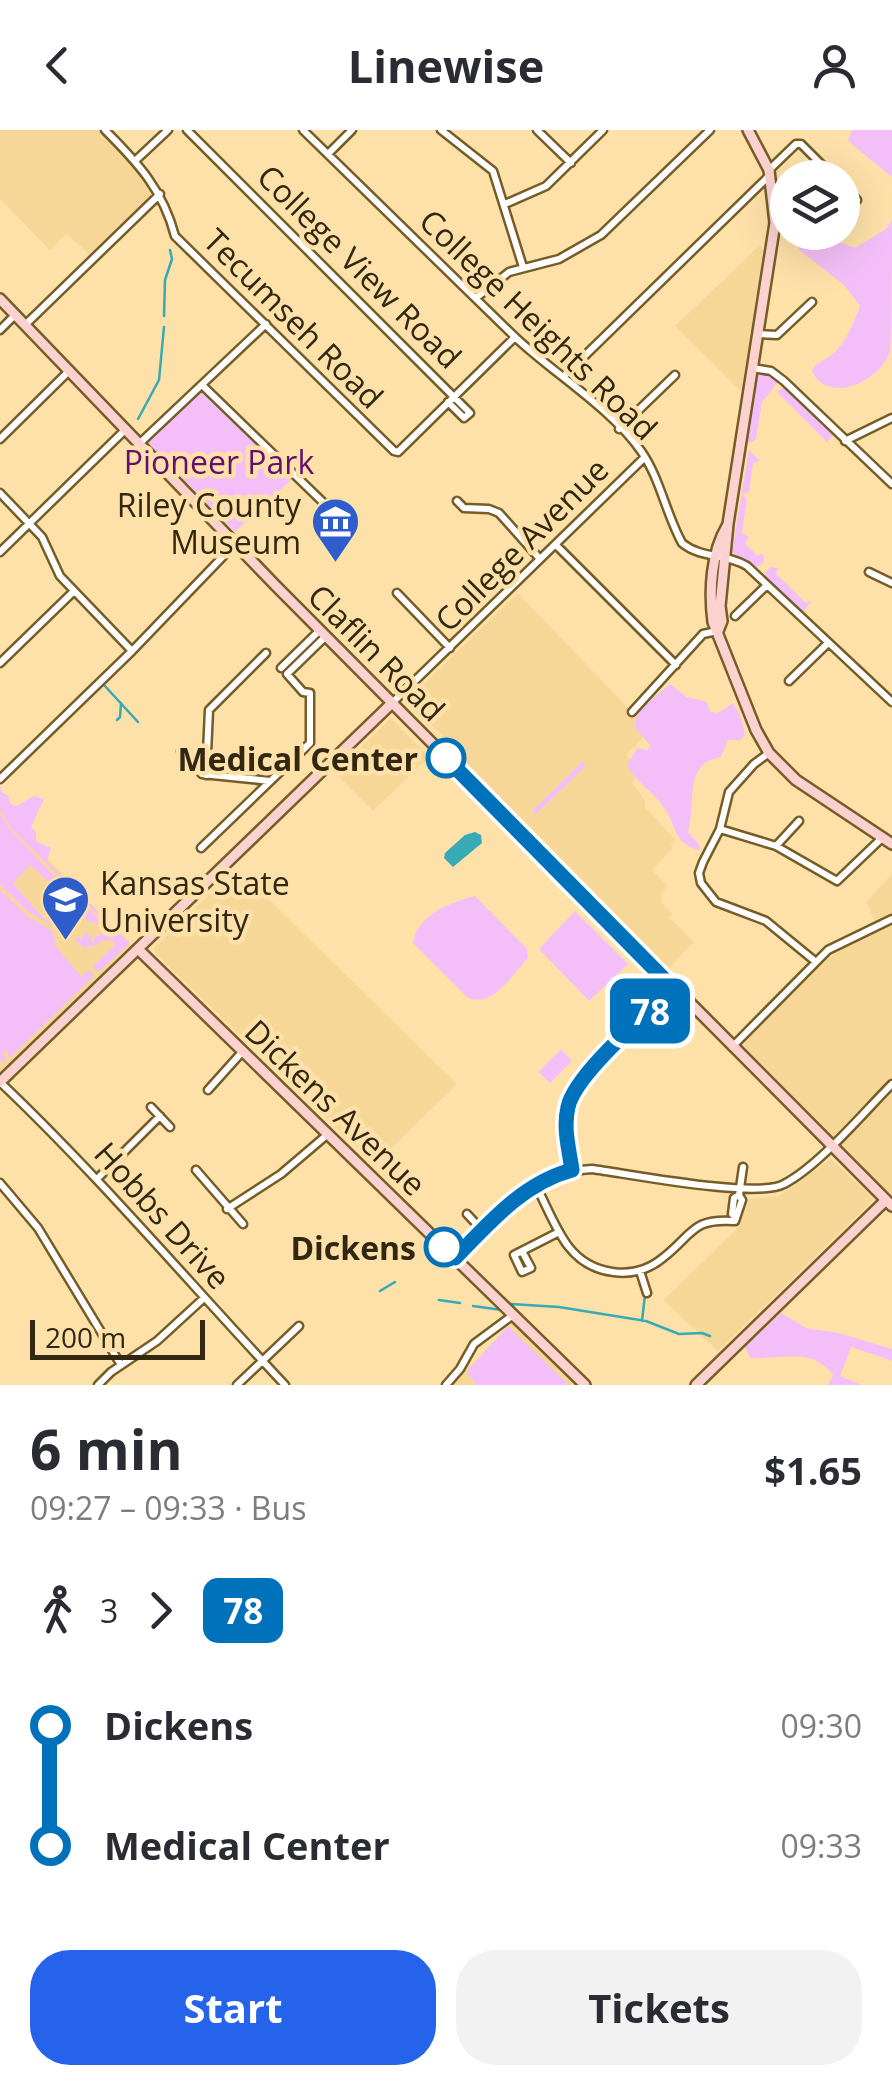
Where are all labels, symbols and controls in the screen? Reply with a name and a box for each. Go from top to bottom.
text: Linewise [348,35,544,96]
icon: back [30,38,85,93]
icon: person [807,38,862,93]
street label: College View Road [249,155,471,377]
map controls [770,160,860,250]
button: layers [770,160,860,250]
street label: College Heights Road [411,199,667,449]
street label: Tecumseh Road [195,219,393,417]
park label: Pioneer Park [124,440,314,483]
street label: College Avenue [425,448,617,640]
place label: Riley County Museum [117,483,302,563]
museum icon: Riley County Museum [310,496,362,564]
street label: Claflin Road [299,574,455,730]
place label: Medical Center [177,737,418,780]
marker: Medical Center [427,739,465,777]
place label: Kansas State University [100,861,290,941]
school or university icon: Kansas State University [39,874,91,942]
line badge: 78 [605,978,695,1044]
text: 78 [630,988,670,1035]
street label: Dickens Avenue [236,1010,436,1204]
street label: Hobbs Drive [85,1132,241,1298]
place label: Dickens [290,1226,416,1269]
marker: Dickens [425,1228,463,1266]
scale bar [30,1315,205,1360]
text: 200 m [45,1318,126,1356]
text: 6 min [30,1411,183,1486]
text: $1.65 [764,1444,862,1496]
text: 09:27 – 09:33 · Bus [30,1486,306,1529]
icon: walk [30,1583,85,1638]
icon: forward [133,1583,188,1638]
text: 78 [223,1587,263,1634]
text: 3 [100,1589,118,1632]
text: Dickens [104,1699,253,1751]
text: 09:30 [780,1704,862,1747]
text: Medical Center [104,1819,390,1871]
text: 09:33 [780,1824,862,1867]
button: Start [30,1950,436,2065]
button: Tickets [456,1950,862,2065]

